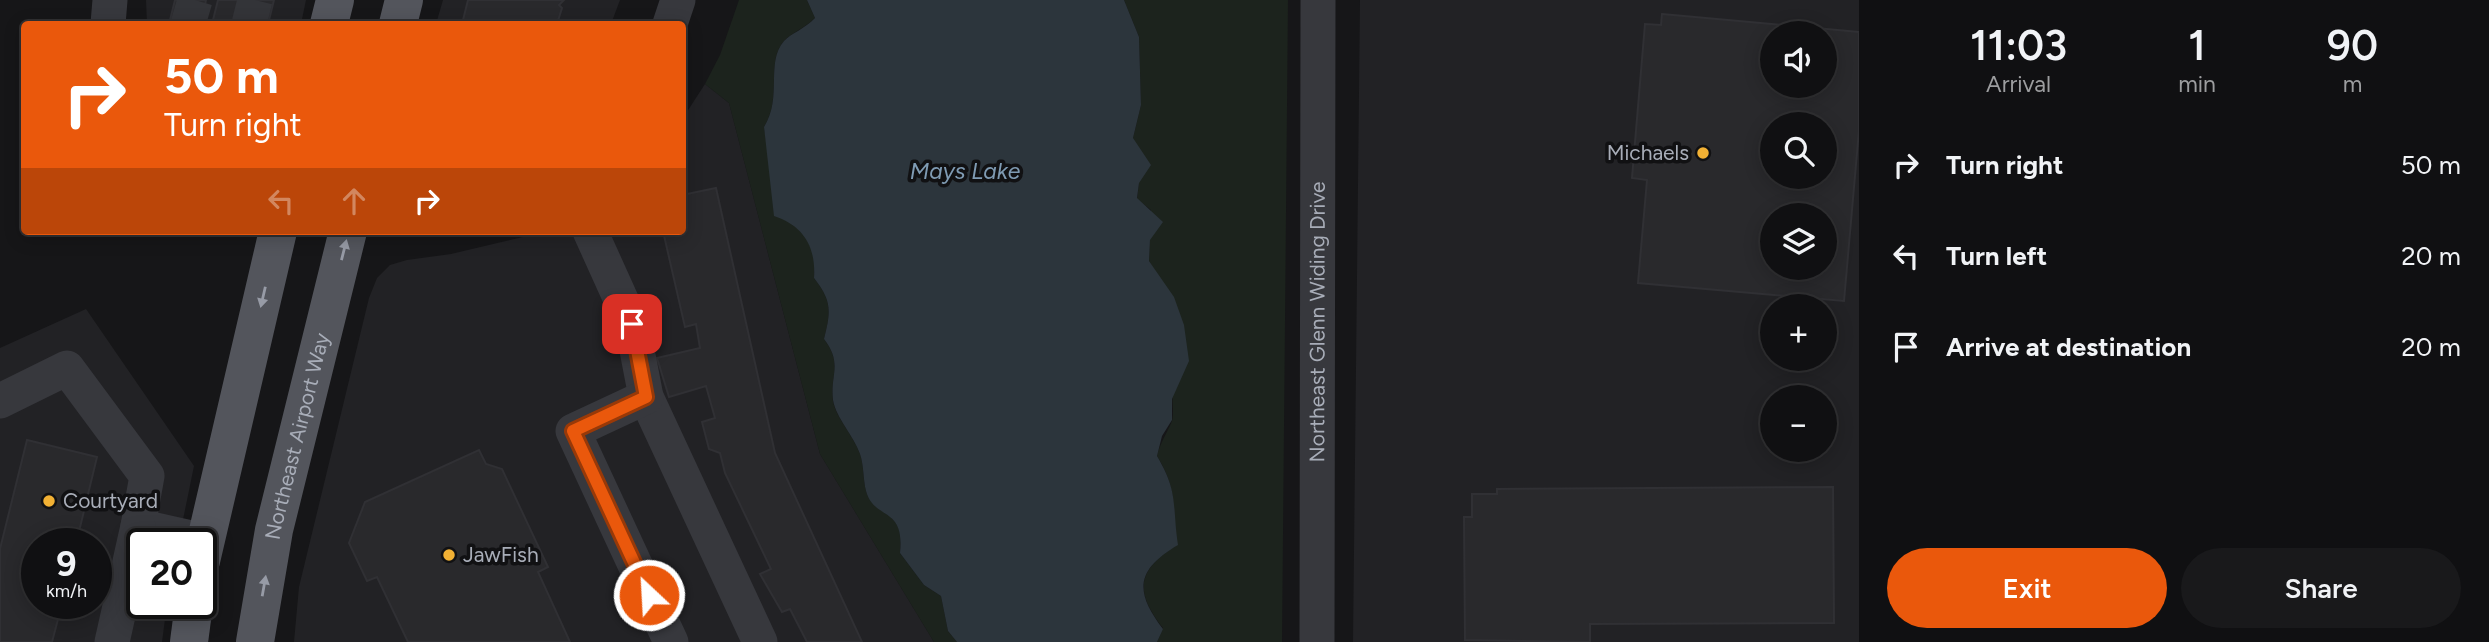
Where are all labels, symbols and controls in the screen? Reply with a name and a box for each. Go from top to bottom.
text: 11:03 [1970,20,2067,71]
text: 1 [2188,20,2206,71]
text: 90 [2327,20,2378,71]
map controls [1760,21,1837,462]
button: sound [1760,21,1837,98]
text: 50 m [164,46,279,105]
icon: right [49,49,140,140]
text: Arrival [1986,70,2051,98]
text: min [2178,70,2216,98]
text: m [2343,70,2362,98]
text: Turn right [164,106,302,144]
button: search [1760,112,1837,189]
place label: Michaels [1607,140,1689,165]
marker: Michaels [1695,145,1711,161]
icon: right [1887,146,1925,184]
text: Turn right [1946,149,2063,181]
text: 50 m [2401,149,2461,181]
water label: Mays Lake [910,157,1021,185]
street label: Northeast Glenn Widing Drive [1304,181,1330,463]
icon: left [262,182,300,220]
icon: ahead [335,182,373,220]
icon: right [408,182,446,220]
button: layers [1760,203,1837,280]
icon: left [1887,237,1925,275]
one-way arrow [338,239,349,261]
text: Turn left [1946,240,2047,272]
text: 20 m [2401,240,2461,272]
one-way arrow [257,286,268,308]
pin [602,294,662,354]
button: + [1760,294,1837,371]
icon: arrive [613,305,651,343]
icon: arrive [1887,328,1925,366]
street label: Northeast Airport Way [260,330,334,542]
text: Arrive at destination [1946,331,2191,363]
text: 20 m [2401,331,2461,363]
button: − [1760,385,1837,462]
place label: Courtyard [63,488,158,513]
marker: Courtyard [41,493,57,509]
speed limit sign: 20 [126,528,217,619]
place label: JawFish [463,542,539,567]
text: 9 [56,543,77,585]
marker: JawFish [441,547,457,563]
button: Exit [1887,548,2167,628]
button: Share [2181,548,2461,628]
position arrow [612,558,686,632]
one-way arrow [259,575,270,597]
text: km/h [46,580,87,602]

